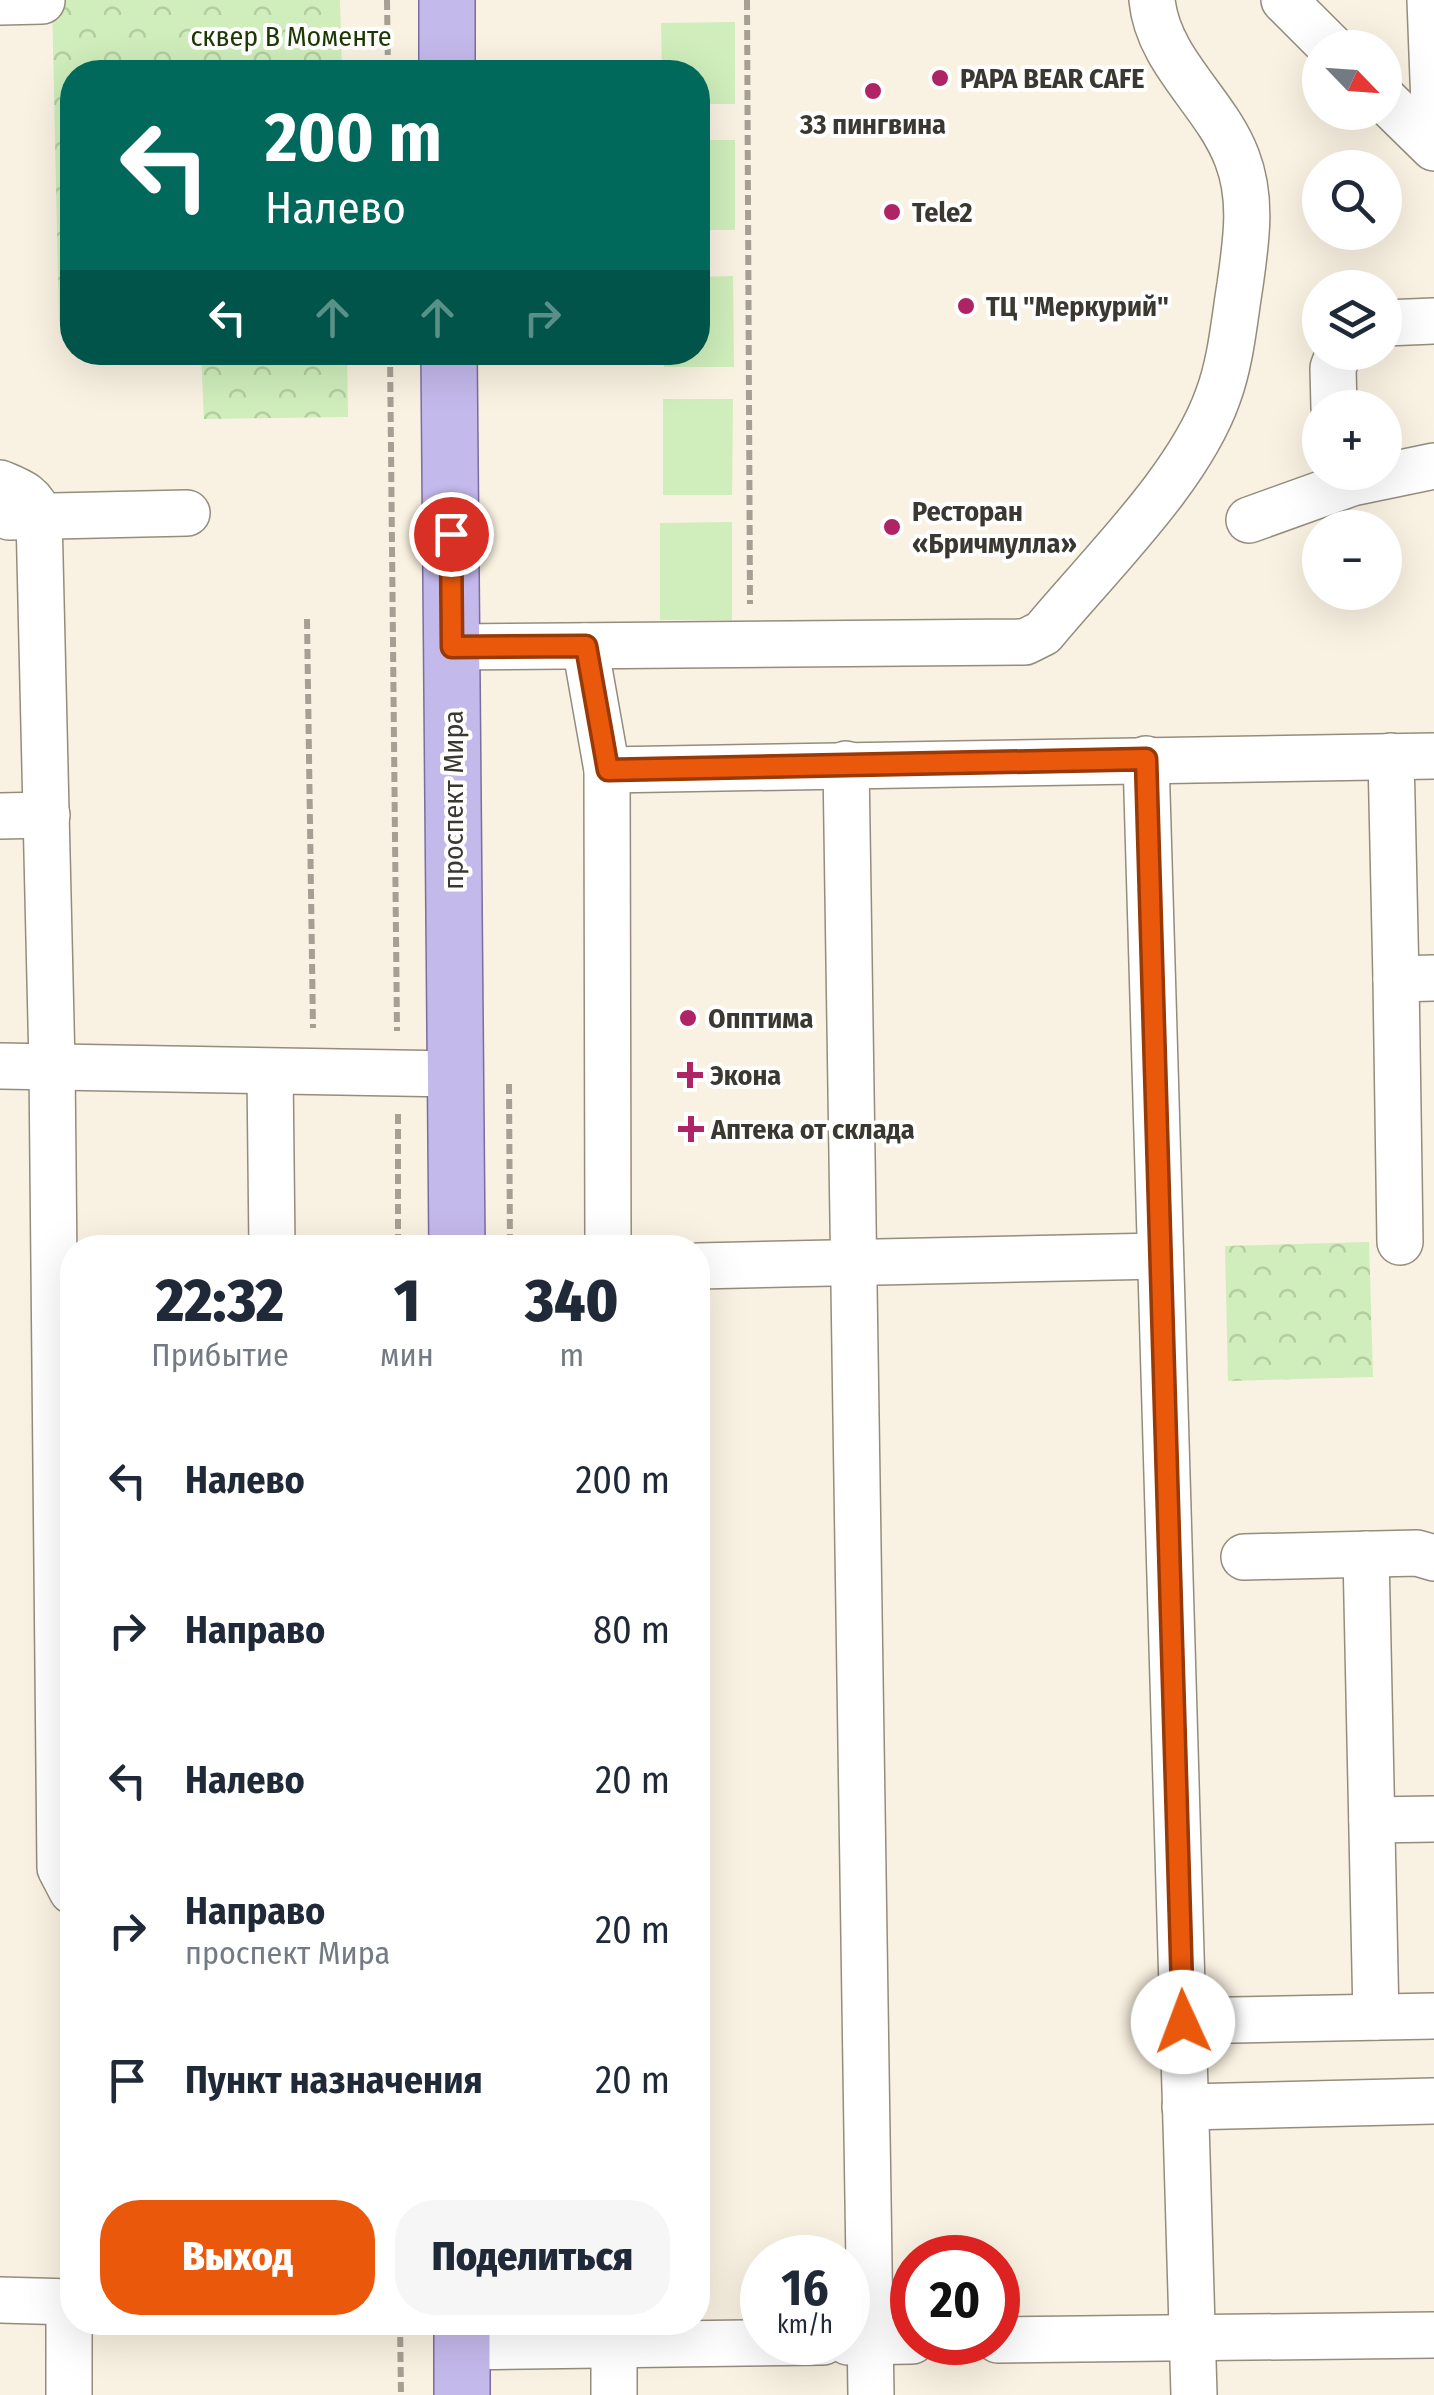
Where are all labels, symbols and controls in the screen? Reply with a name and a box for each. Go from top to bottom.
park label: сквер В Моменте [190,20,392,53]
north arrow [1302,30,1402,130]
map controls [1302,30,1402,610]
place label: PAPA BEAR CAFE [960,62,1145,95]
marker: PAPA BEAR CAFE [929,67,951,89]
marker: 33 пингвина [862,80,884,102]
text: 200 m [265,96,442,180]
icon: left [100,100,230,230]
place label: 33 пингвина [799,108,946,141]
button: search [1302,150,1402,250]
text: Налево [265,181,406,235]
place label: Tele2 [912,196,973,229]
marker: Tele2 [881,201,903,223]
button: layers [1302,270,1402,370]
icon: left [200,290,255,345]
icon: ahead [305,290,360,345]
icon: ahead [410,290,465,345]
icon: right [515,290,570,345]
place label: ТЦ "Меркурий" [986,290,1169,323]
marker: ТЦ "Меркурий" [955,295,977,317]
button: + [1302,390,1402,490]
pin [409,492,494,577]
place label: Ресторан «Бричмулла» [912,495,1077,560]
icon: arrive [424,507,479,562]
button: − [1302,510,1402,610]
marker: Ресторан «Бричмулла» [881,516,903,538]
street label: проспект Мира [437,710,470,890]
place label: Опптима [708,1002,813,1035]
marker: Опптима [677,1007,699,1029]
place label: Экона [710,1059,781,1092]
marker: Экона [679,1064,701,1086]
place label: Аптека от склада [710,1113,915,1146]
marker: Аптека от склада [680,1118,702,1140]
text: 22:32 [156,1265,284,1337]
text: 1 [394,1265,420,1337]
text: 340 [525,1265,619,1337]
text: Прибытие [151,1336,289,1374]
text: мин [380,1336,434,1374]
text: m [560,1336,584,1374]
icon: left [100,1453,155,1508]
text: Налево [185,1457,305,1503]
text: 200 m [575,1457,670,1503]
icon: right [100,1603,155,1658]
text: Направо [185,1607,325,1653]
text: 80 m [593,1607,670,1653]
icon: left [100,1753,155,1808]
text: Налево [185,1757,305,1803]
text: 20 m [595,1757,670,1803]
text: Направо [185,1888,325,1934]
icon: right [100,1903,155,1958]
text: 20 m [595,1907,670,1953]
text: проспект Мира [185,1934,390,1972]
position arrow [1131,1970,1235,2074]
icon: arrive [100,2053,155,2108]
text: Пункт назначения [185,2057,483,2103]
text: 20 m [595,2057,670,2103]
button: Выход [100,2200,375,2315]
button: Поделиться [395,2200,670,2315]
speed limit sign: 20 [890,2235,1020,2365]
text: 16 [781,2258,829,2318]
text: km/h [777,2310,833,2340]

